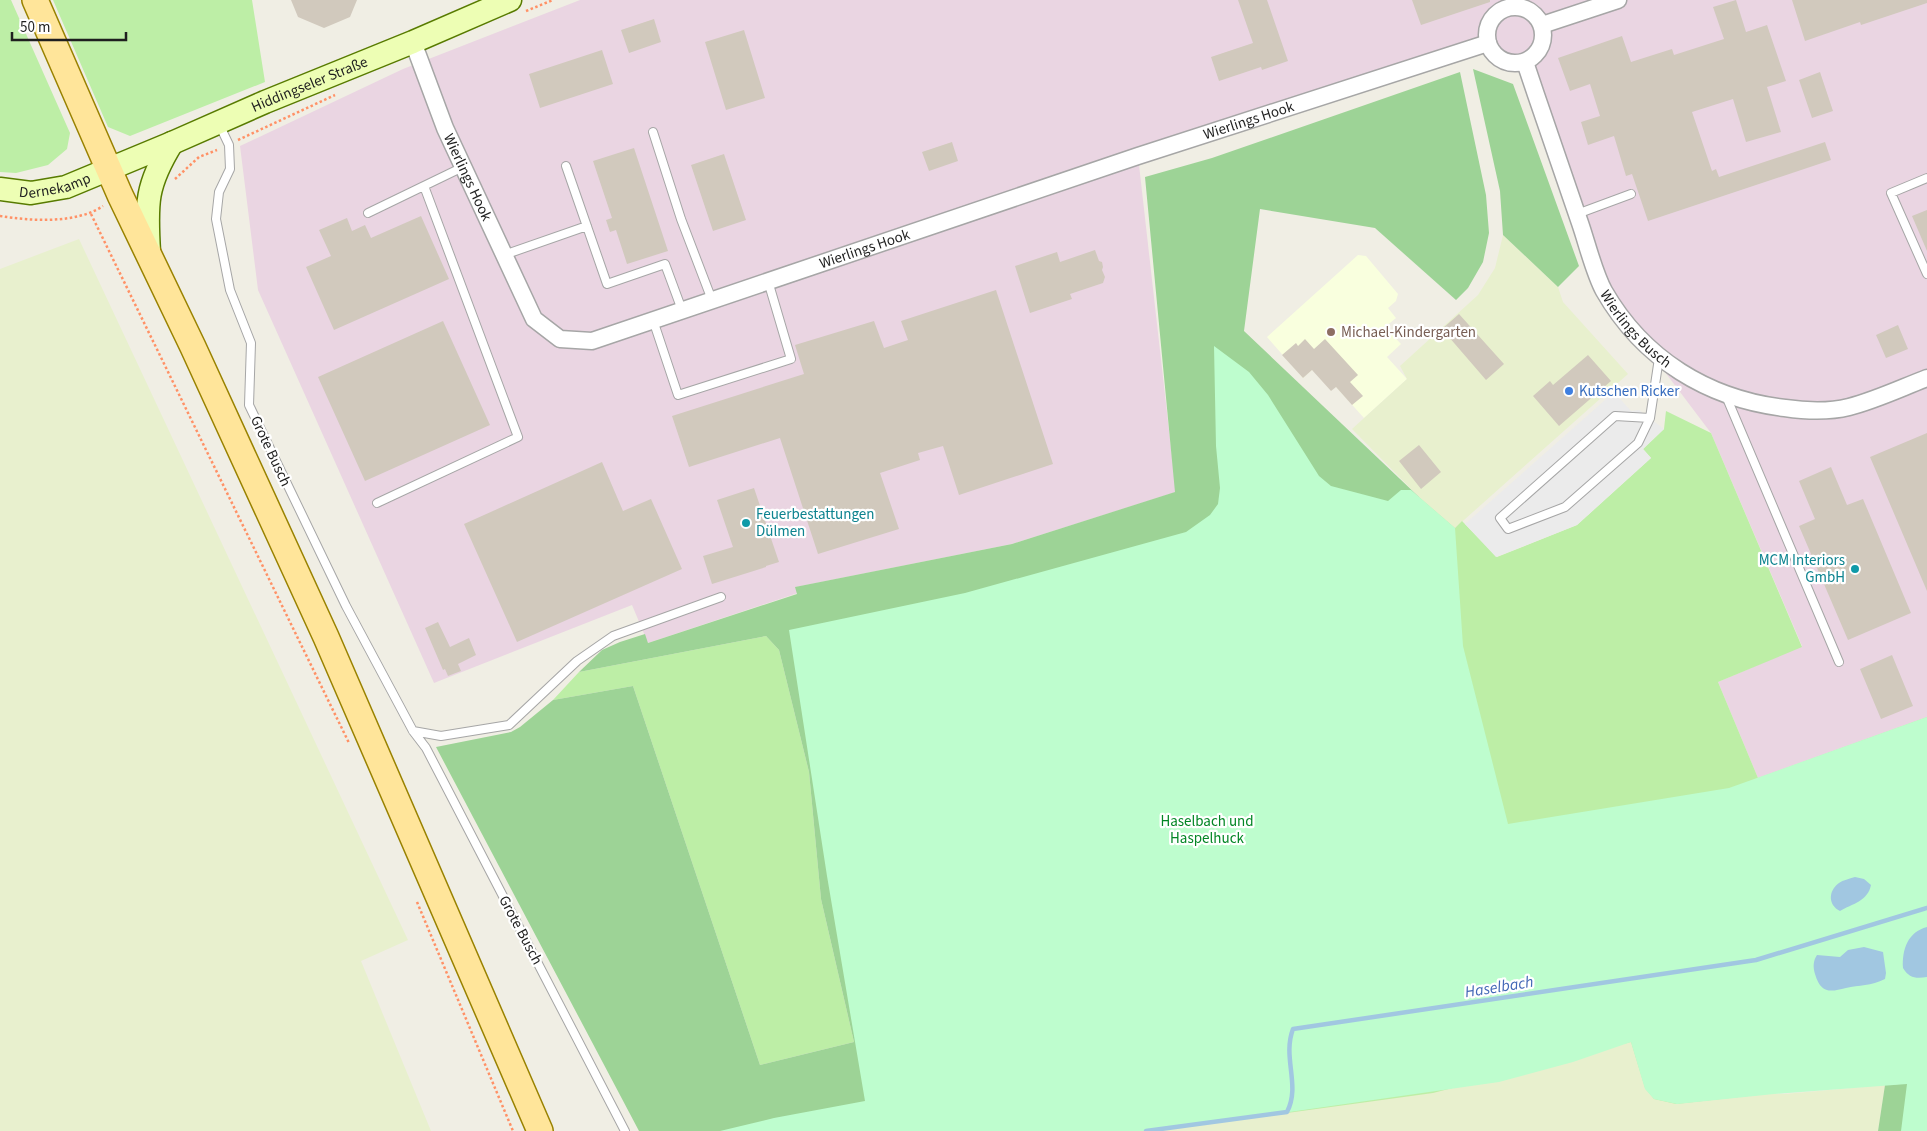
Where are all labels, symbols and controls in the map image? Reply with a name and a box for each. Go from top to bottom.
scale bar [12,10,126,42]
text: 50 m [20,17,50,38]
street label: Hiddingseler Straße [248,51,371,118]
street label: Wierlings Hook [1201,96,1297,145]
street label: Wierlings Hook [438,130,497,225]
street label: Dernekamp [18,168,94,204]
street label: Wierlings Hook [817,224,913,274]
street label: Wierlings Busch [1595,286,1676,373]
place label: Michael-Kindergarten [1341,322,1476,343]
marker: Michael-Kindergarten [1325,326,1337,338]
place label: Kutschen Ricker [1579,381,1680,402]
marker: Kutschen Ricker [1563,385,1575,397]
street label: Grote Busch [245,412,296,490]
place label: Feuerbestattungen Dülmen [756,504,874,542]
marker: Feuerbestattungen Dülmen [740,517,752,529]
place label: MCM Interiors GmbH [1759,550,1845,588]
marker: MCM Interiors GmbH [1849,563,1861,575]
park label: Haselbach und Haspelhuck [1160,811,1254,849]
street label: Grote Busch [494,892,548,969]
water label: Haselbach [1463,971,1535,1003]

